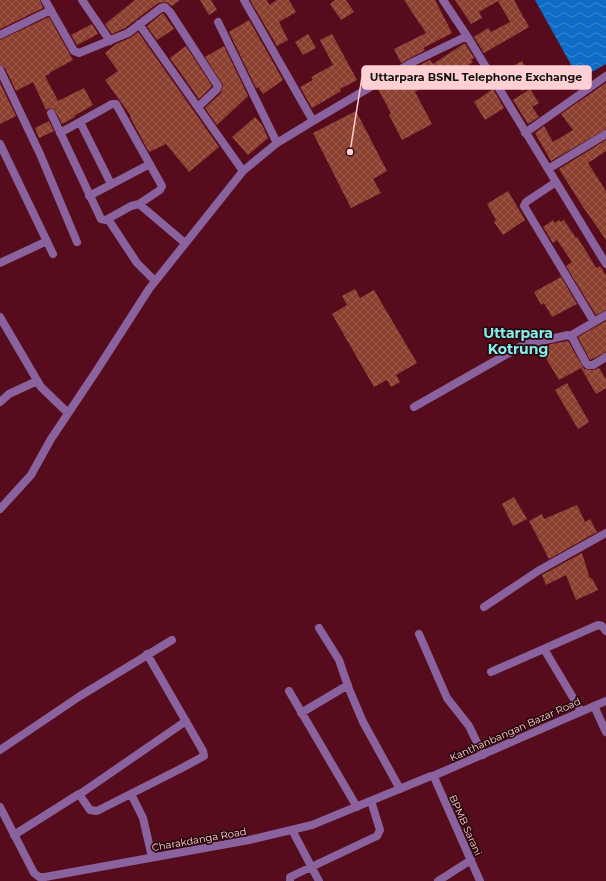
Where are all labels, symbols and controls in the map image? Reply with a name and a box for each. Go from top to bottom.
callout: Uttarpara BSNL Telephone Exchange [362,66,591,89]
text: Uttarpara BSNL Telephone Exchange [370,70,582,84]
district label: Uttarpara Kotrung [483,324,553,358]
street label: Kanthanbangan Bazar Road [448,695,583,764]
street label: BPMB Sarani [446,793,485,858]
street label: Charakdanga Road [151,825,247,854]

